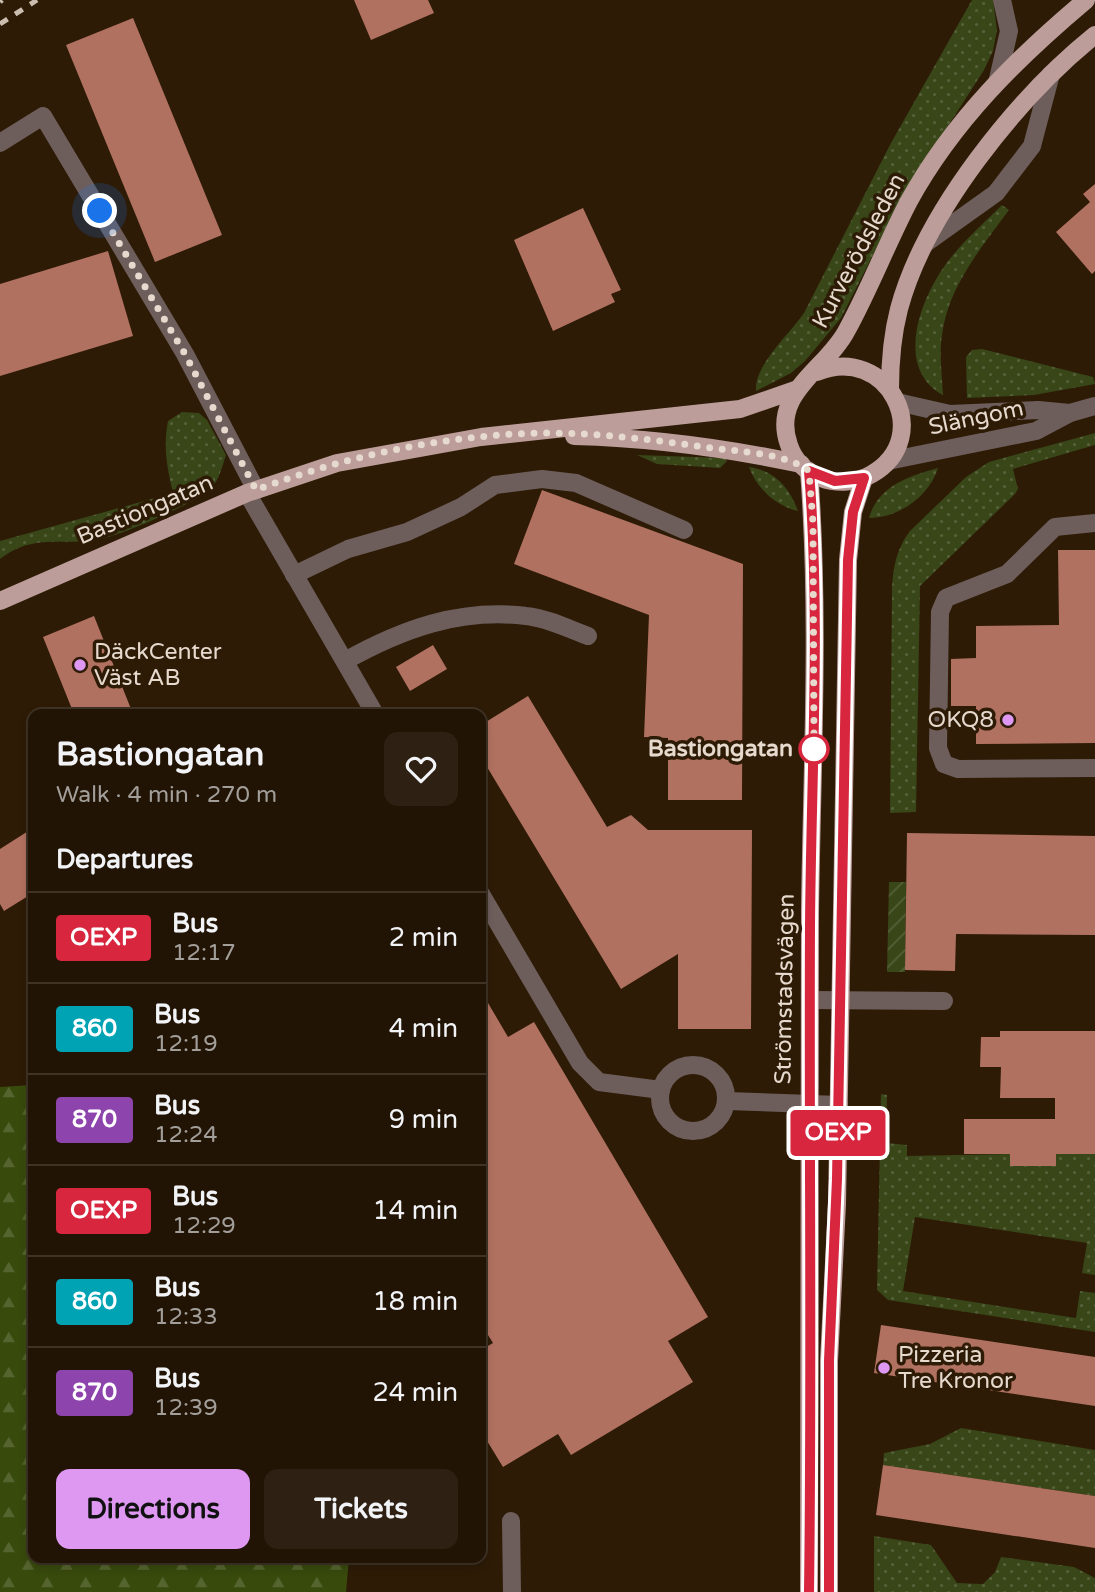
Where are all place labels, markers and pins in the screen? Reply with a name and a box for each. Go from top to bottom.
place label: DäckCenter Väst AB [94,638,222,692]
marker: DäckCenter Väst AB [72,657,88,673]
place label: OKQ8 [927,706,994,734]
marker: OKQ8 [1000,712,1016,728]
marker: Bastiongatan [799,734,829,764]
place label: Bastiongatan [648,735,793,763]
place label: Pizzeria Tre Kronor [898,1341,1013,1395]
marker: Pizzeria Tre Kronor [876,1360,892,1376]

